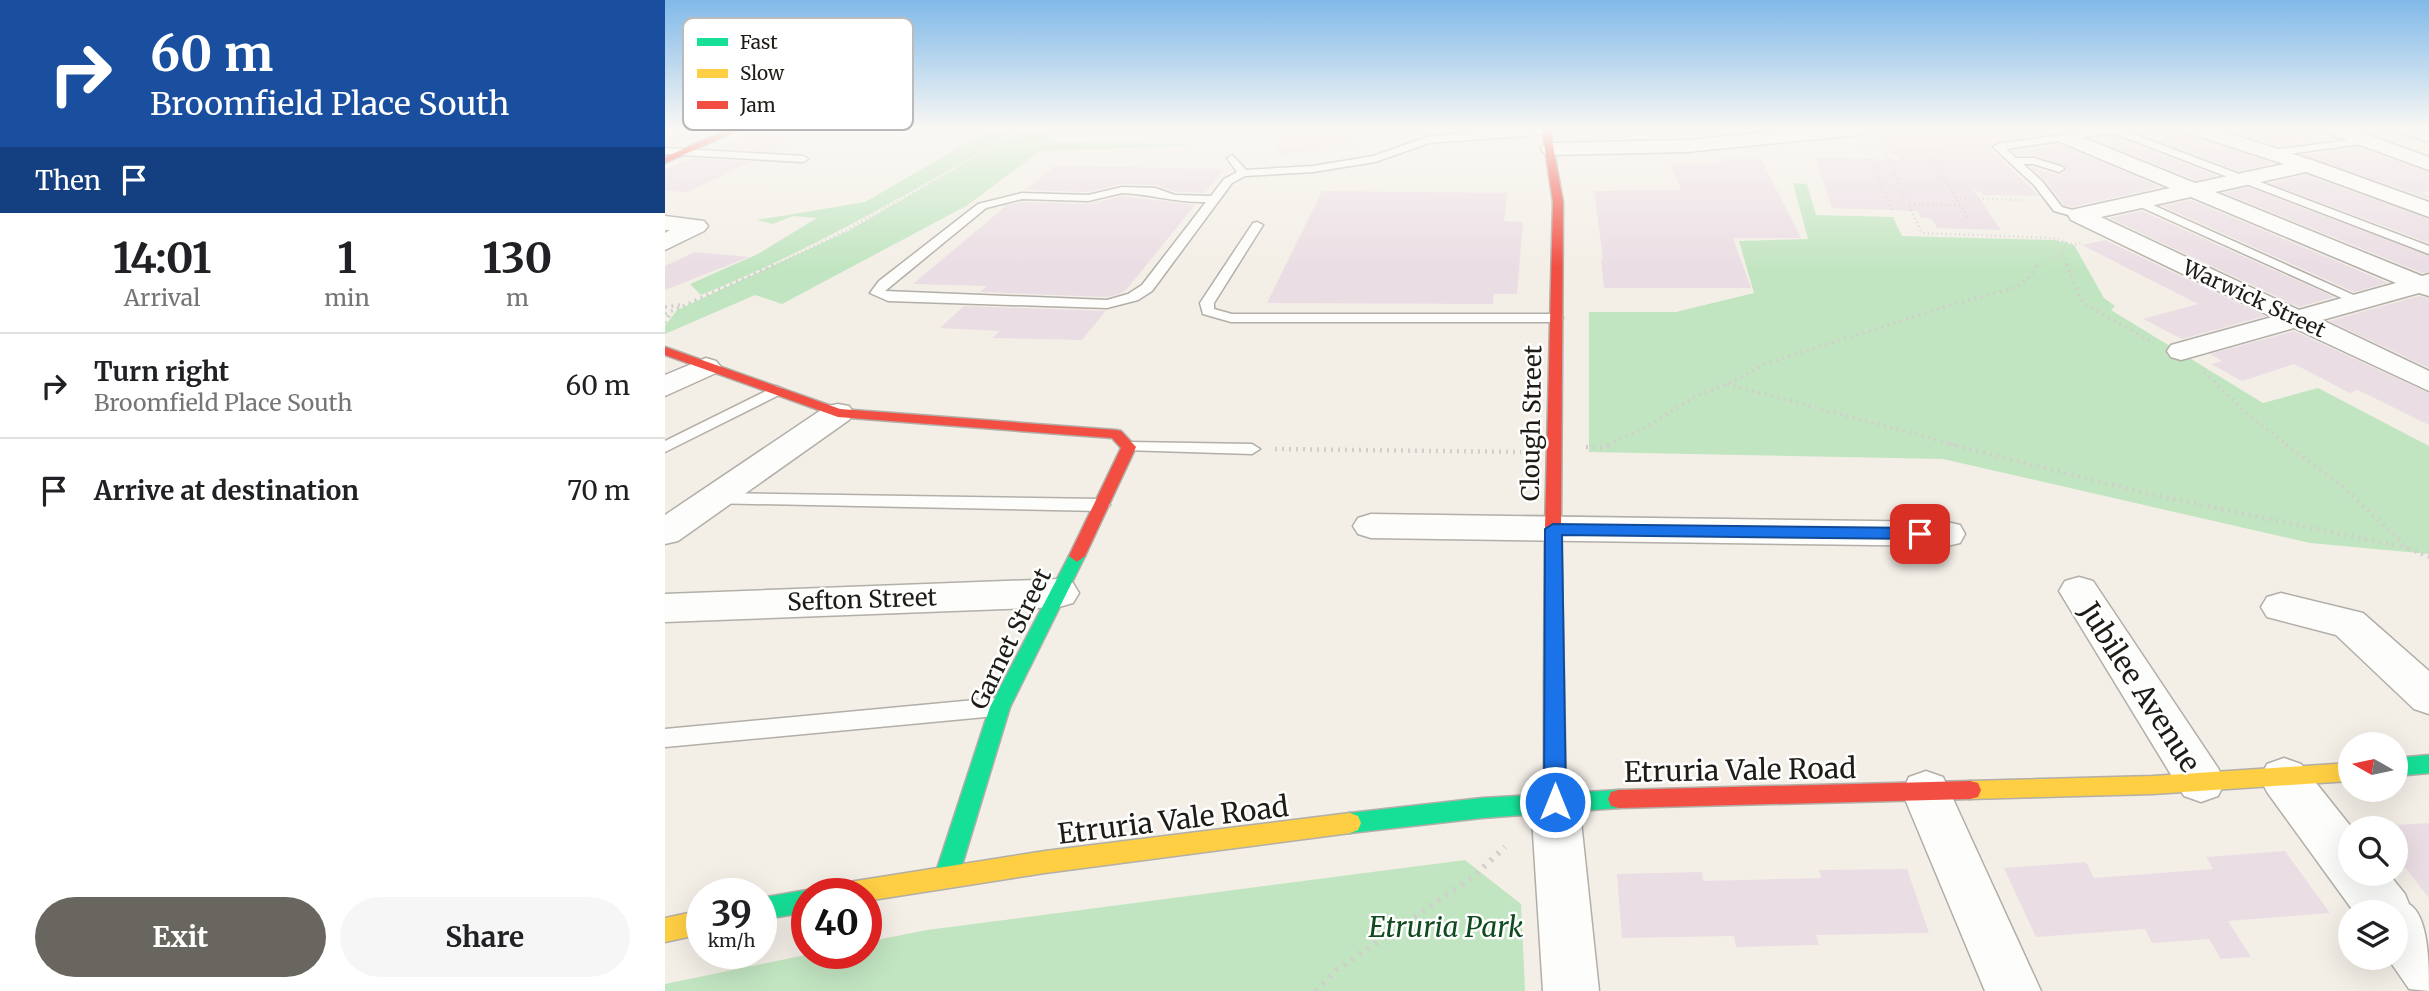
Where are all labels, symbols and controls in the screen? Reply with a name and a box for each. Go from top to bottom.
legend [683,18,913,130]
text: 60 m [150,23,273,84]
icon: right [35,28,126,119]
text: Fast [740,30,778,54]
text: Slow [740,61,785,85]
text: Broomfield Place South [150,84,510,124]
text: Jam [739,93,776,117]
icon: arrive [115,161,153,199]
text: Then [35,164,101,197]
text: 14:01 [113,232,212,284]
text: 1 [337,232,357,284]
text: 130 [482,232,552,284]
street label: Warwick Street [2178,253,2330,343]
text: Arrival [124,283,200,312]
text: min [324,283,370,312]
text: m [506,283,529,312]
street label: Clough Street [1515,344,1548,501]
text: Turn right [94,355,229,388]
icon: right [35,367,73,405]
text: 60 m [566,369,630,402]
text: Broomfield Place South [94,388,352,417]
icon: arrive [35,472,73,510]
text: Arrive at destination [94,474,359,507]
text: 70 m [567,474,630,507]
pin [1890,504,1950,564]
icon: arrive [1901,515,1939,553]
street label: Garnet Street [963,563,1058,714]
street label: Sefton Street [787,581,938,618]
street label: Jubilee Avenue [2071,594,2208,779]
north arrow [2338,732,2408,802]
map controls [2338,732,2408,970]
street label: Etruria Vale Road [1624,750,1857,790]
position arrow [1518,765,1592,839]
street label: Etruria Vale Road [1056,788,1291,852]
button: search [2338,816,2408,886]
speed limit sign: 40 [791,878,882,969]
text: 39 [711,892,752,936]
button: Exit [35,897,326,977]
button: Share [340,897,630,977]
button: layers [2338,900,2408,970]
park label: Etruria Park [1369,909,1523,945]
text: km/h [708,929,755,952]

